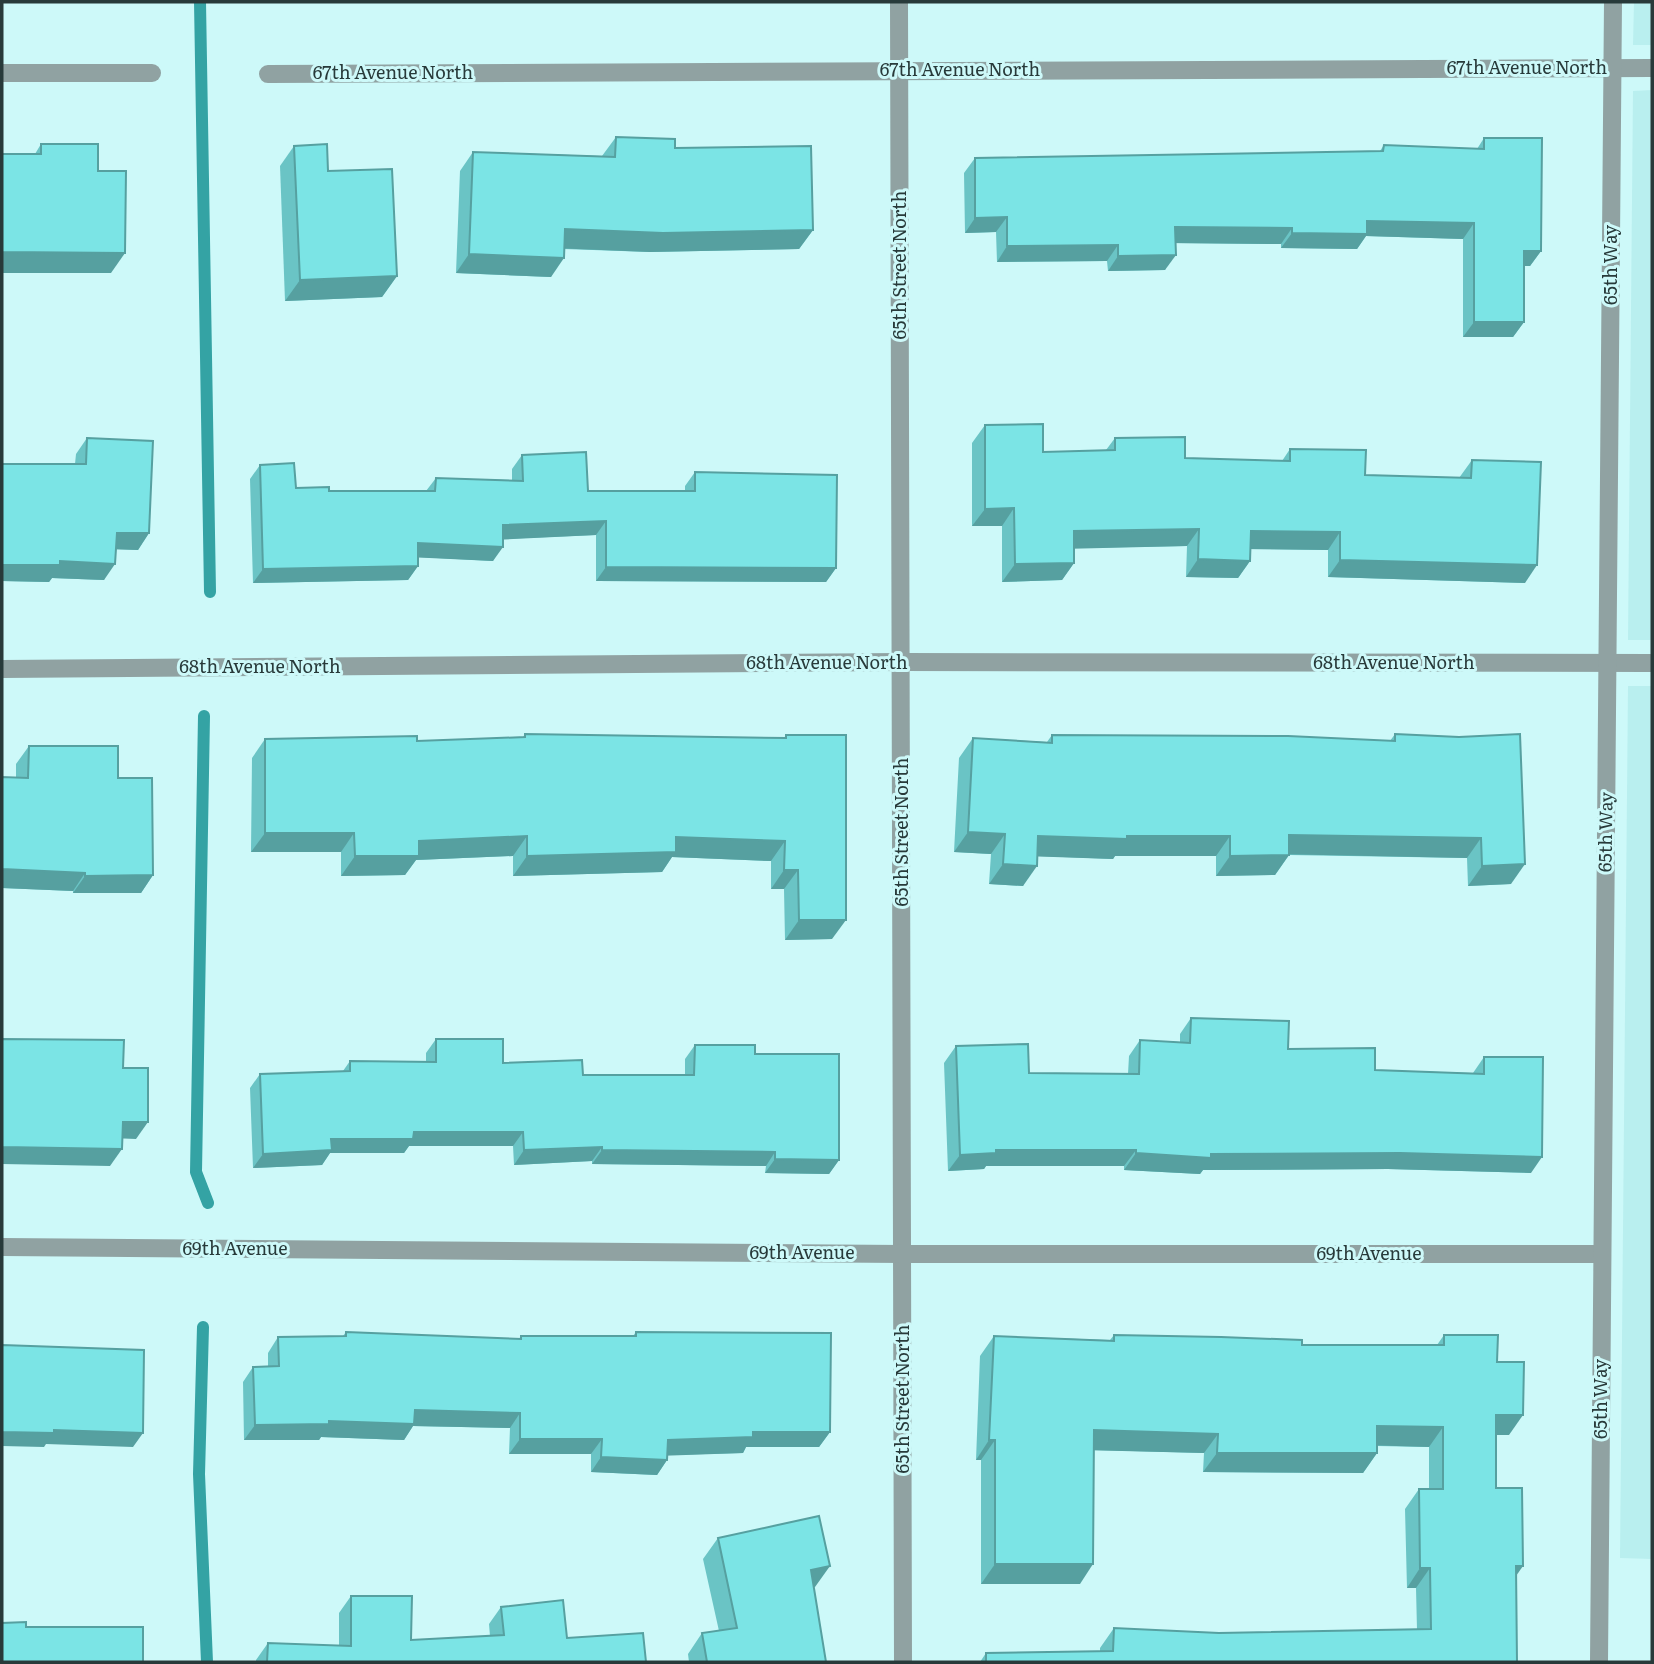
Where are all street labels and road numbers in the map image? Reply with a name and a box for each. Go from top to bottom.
street label: 67th Avenue North [1447,53,1607,80]
street label: 67th Avenue North [880,55,1040,82]
street label: 67th Avenue North [313,58,473,85]
street label: 65th Street North [885,190,912,339]
street label: 65th Way [1596,224,1623,305]
street label: 68th Avenue North [746,648,908,675]
street label: 68th Avenue North [1313,648,1475,675]
street label: 68th Avenue North [179,652,341,679]
street label: 65th Street North [887,757,914,906]
street label: 65th Way [1590,791,1619,872]
street label: 69th Avenue [182,1234,288,1261]
street label: 69th Avenue [749,1238,855,1265]
street label: 69th Avenue [1316,1239,1422,1266]
street label: 65th Street North [888,1324,915,1473]
street label: 65th Way [1586,1358,1613,1439]

